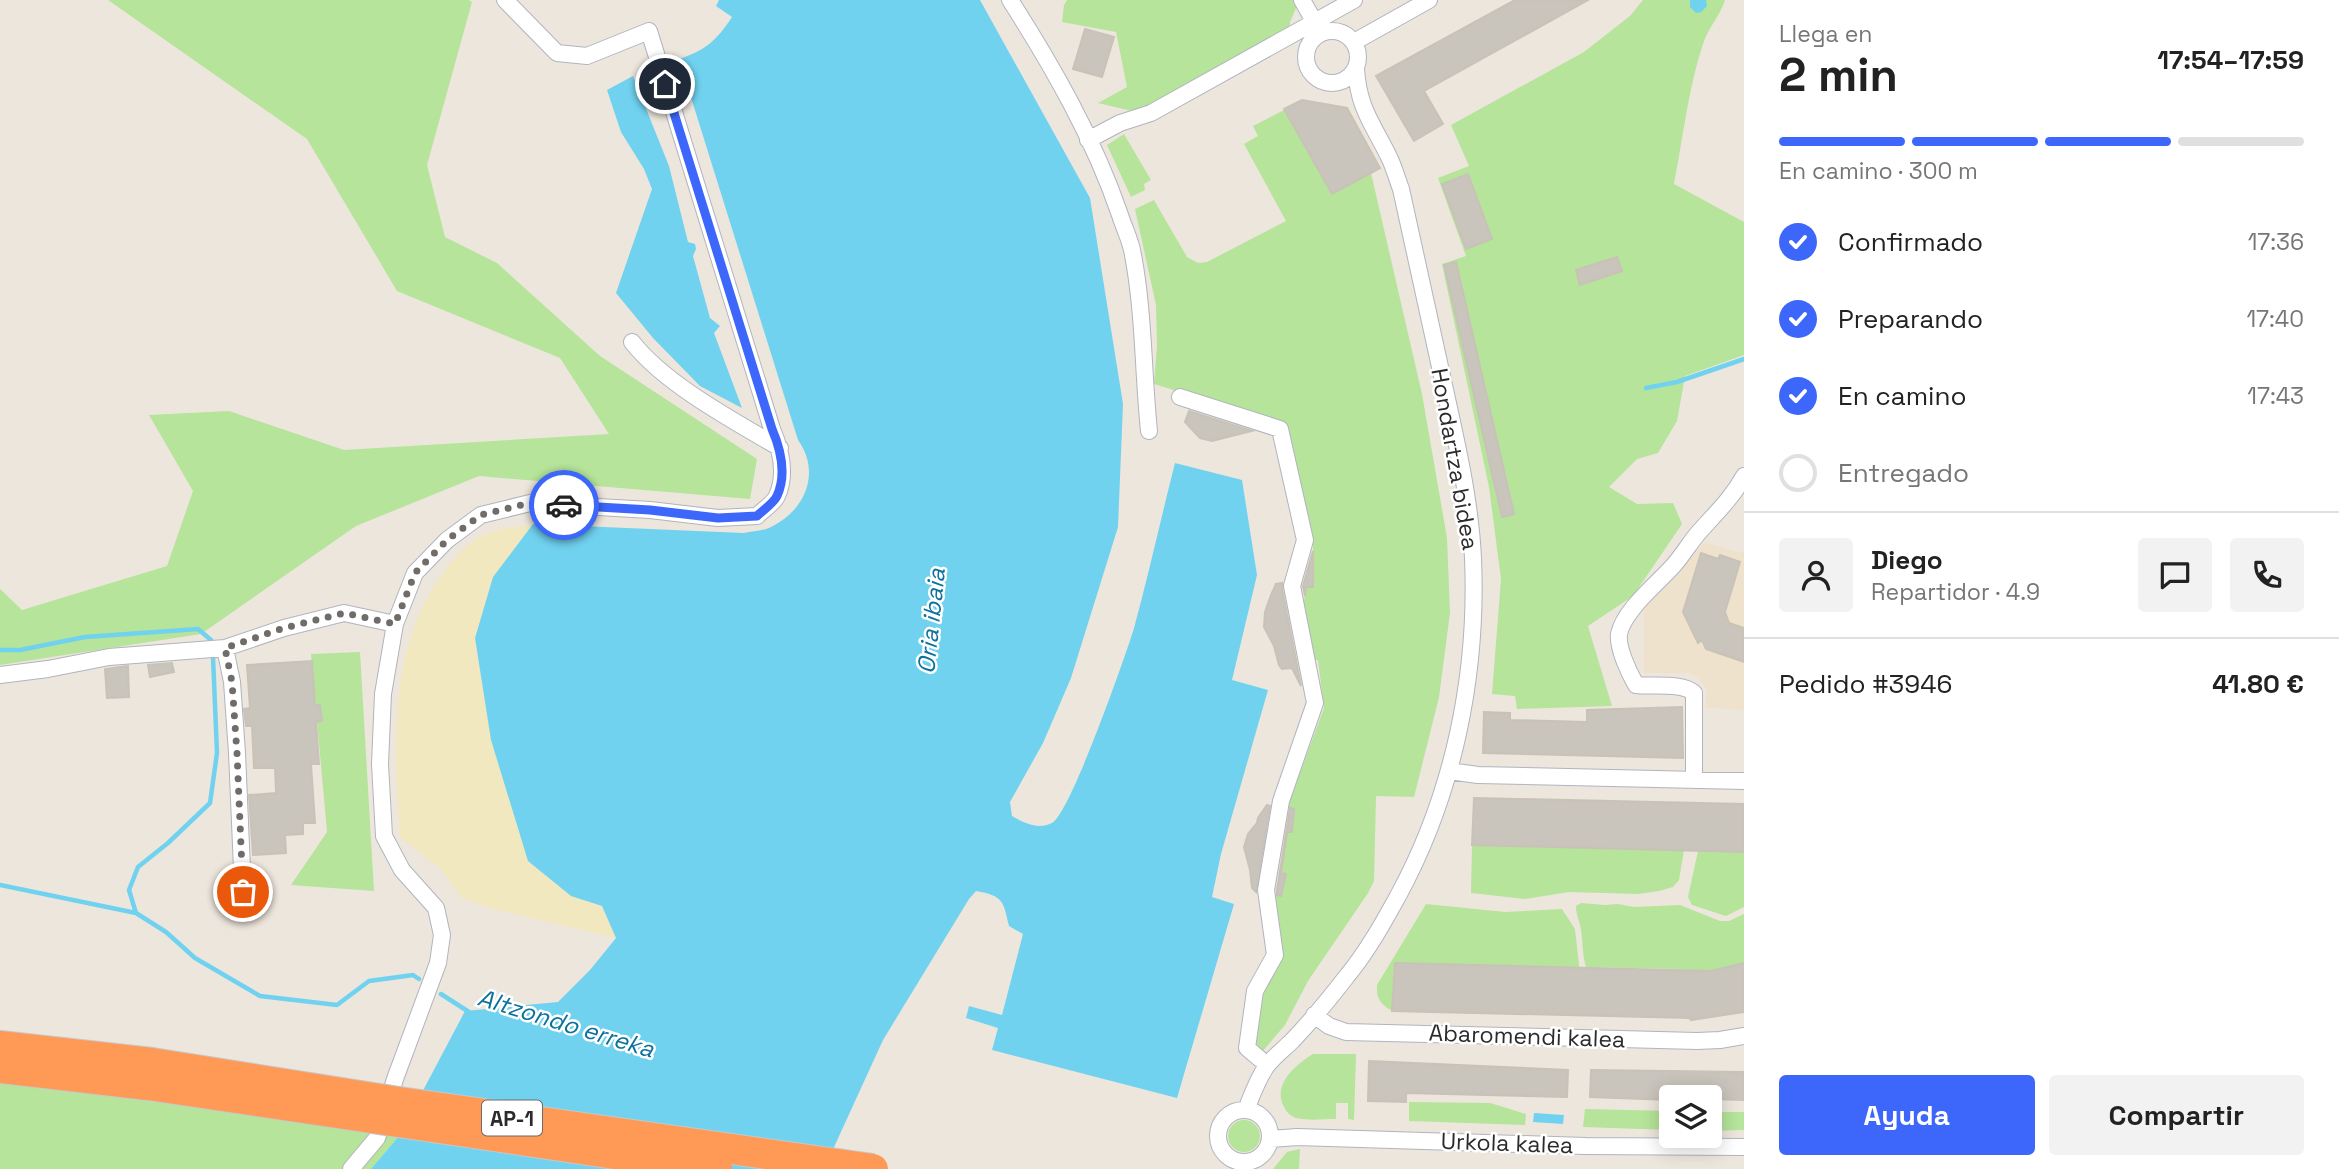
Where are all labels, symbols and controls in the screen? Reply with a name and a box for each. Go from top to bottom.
text: Llega en [1779,19,1872,49]
text: 17:54–17:59 [2157,43,2304,77]
text: 2 min [1779,46,1898,104]
pin [635,54,695,114]
icon: home [646,65,684,103]
text: En camino · 300 m [1779,156,1978,186]
icon: check [1779,223,1817,261]
text: Confirmado [1838,225,1983,259]
text: 17:36 [2248,227,2304,257]
icon: check [1779,300,1817,338]
text: Preparando [1838,302,1983,336]
text: 17:40 [2246,304,2304,334]
street label: Hondartza bidea [1424,366,1486,552]
icon: check [1779,377,1817,415]
text: En camino [1838,379,1967,413]
text: 17:43 [2247,381,2304,411]
text: Entregado [1838,456,1969,490]
courier [529,470,599,540]
icon: car [545,486,583,524]
button: person [1779,538,1853,612]
button: chat [2138,538,2212,612]
button: phone [2230,538,2304,612]
text: Diego [1871,543,1943,577]
water label: Oria ibaia [910,567,952,675]
text: Repartidor · 4.9 [1871,577,2040,607]
text: Pedido #3946 [1779,667,1952,701]
text: 41.80 € [2212,667,2304,701]
pin [213,862,273,922]
icon: bag [224,873,262,911]
water label: Altzondo erreka [474,981,658,1065]
street label: Abaromendi kalea [1428,1018,1626,1054]
button: Ayuda [1779,1075,2035,1155]
button: Compartir [2049,1075,2304,1155]
map controls [1659,1085,1722,1148]
button: layers [1659,1085,1722,1148]
road number: AP-1 [482,1100,542,1136]
street label: Urkola kalea [1440,1126,1574,1160]

